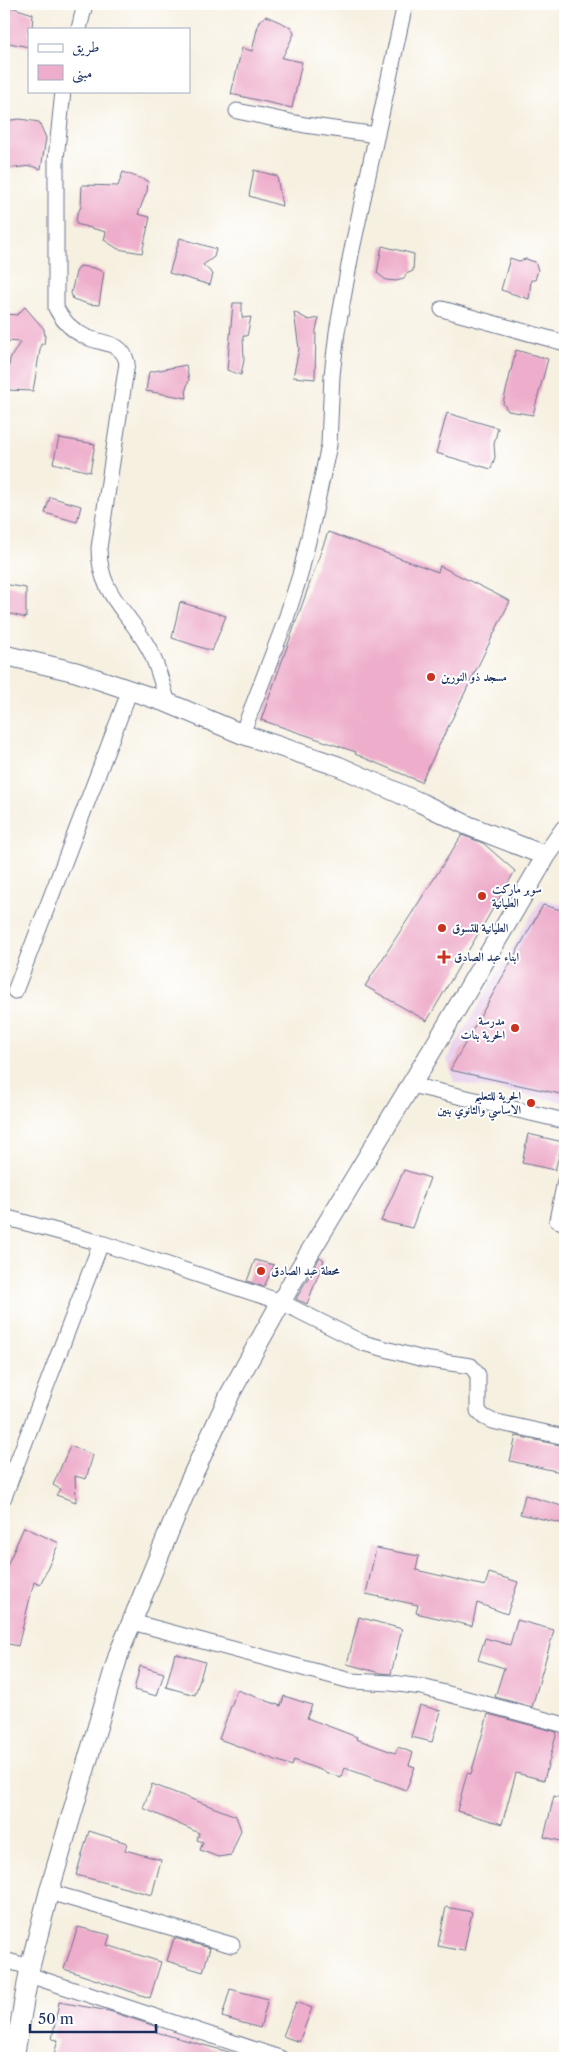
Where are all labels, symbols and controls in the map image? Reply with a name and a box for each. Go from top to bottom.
legend [28,28,190,92]
text: طريق [72,37,99,57]
text: مبنى [72,63,92,84]
place label: مسجد ذو النورين [441,669,507,685]
marker: مسجد ذو النورين [425,671,437,683]
place label: سوبر ماركت الطيانية [492,881,542,910]
marker: سوبر ماركت الطيانية [476,890,488,902]
place label: الطيانية للتسوق [452,920,509,936]
marker: الطيانية للتسوق [436,922,448,934]
place label: ابناء عبد الصادق [454,949,519,965]
marker: ابناء عبد الصادق [438,951,450,963]
place label: مدرسة الحرية بنات [461,1013,505,1043]
marker: مدرسة الحرية بنات [509,1022,521,1034]
place label: الحرية للتعليم الاساسي والثانوي بنين [437,1088,521,1121]
marker: الحرية للتعليم الاساسي والثانوي بنين [525,1097,537,1109]
place label: محطة عبد الصادق [271,1263,340,1278]
marker: محطة عبد الصادق [255,1265,267,1277]
scale bar [30,2002,156,2034]
text: 50 m [38,2009,74,2028]

